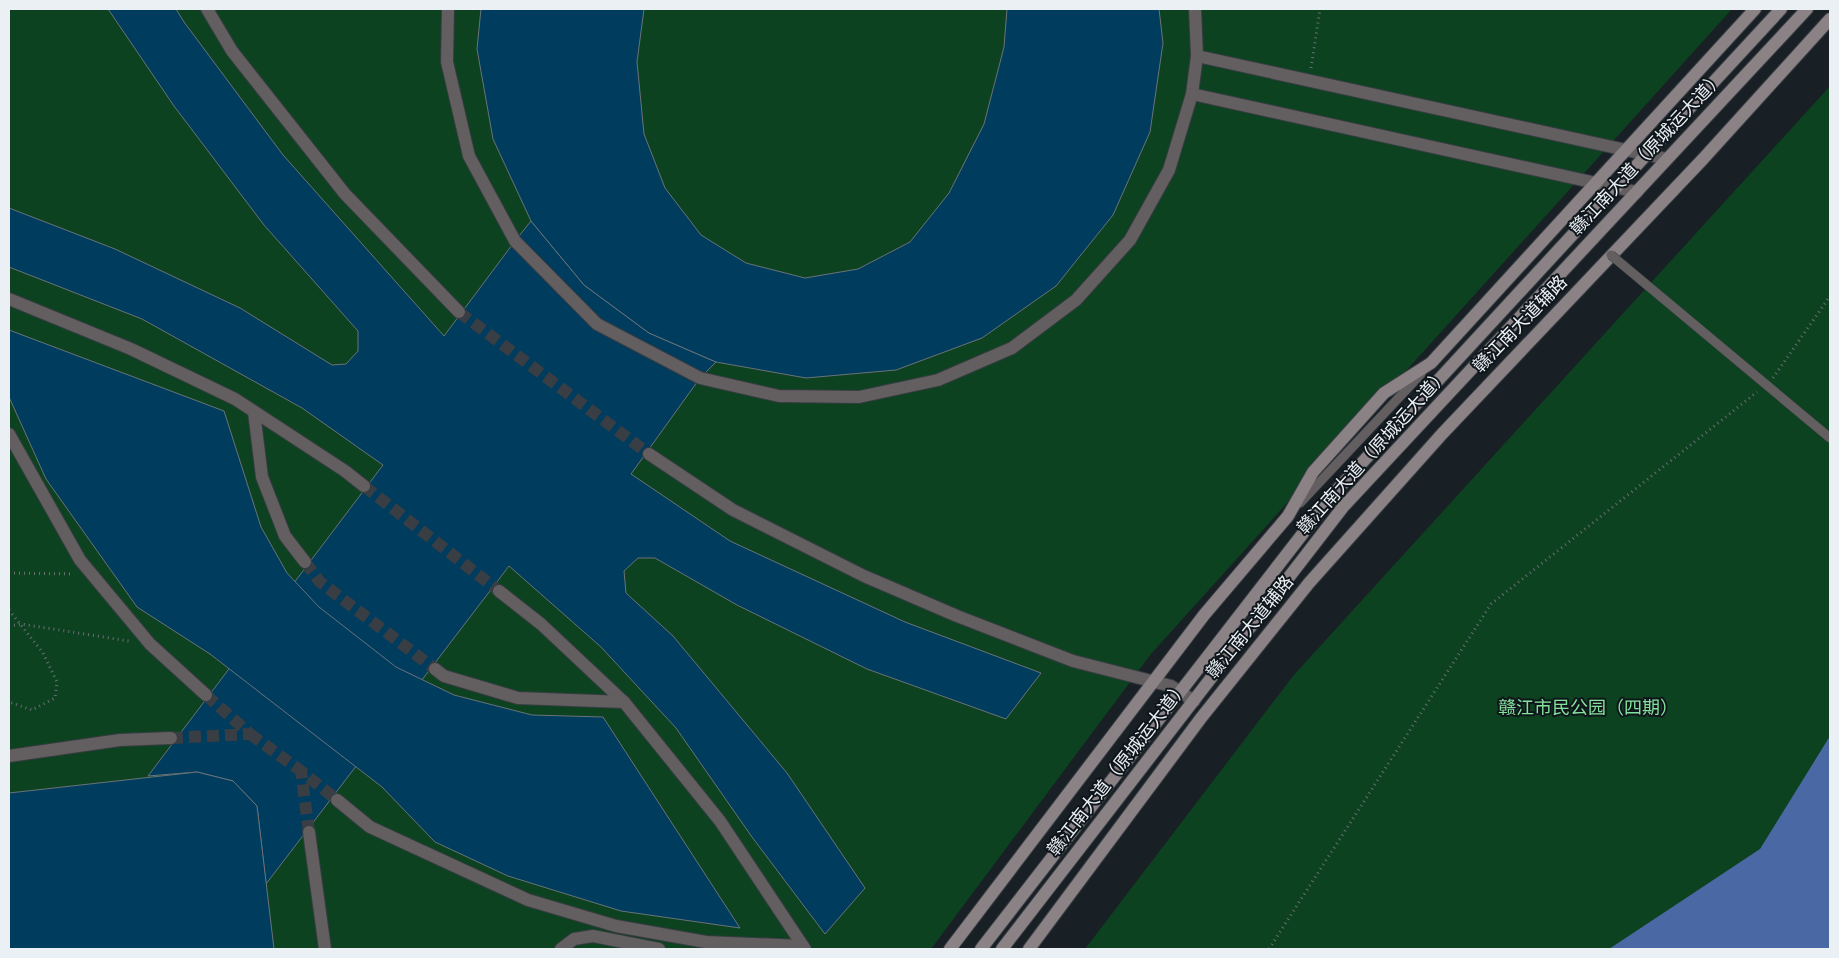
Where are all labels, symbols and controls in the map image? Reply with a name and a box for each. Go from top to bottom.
street label: 赣江南大道（原城运大道） [1566,67,1730,241]
street label: 赣江南大道辅路 [1469,272,1573,378]
street label: 赣江南大道（原城运大道） [1293,364,1455,540]
street label: 赣江南大道辅路 [1202,572,1300,684]
street label: 赣江南大道（原城运大道） [1043,677,1195,861]
park label: 赣江市民公园（四期） [1498,698,1678,721]

